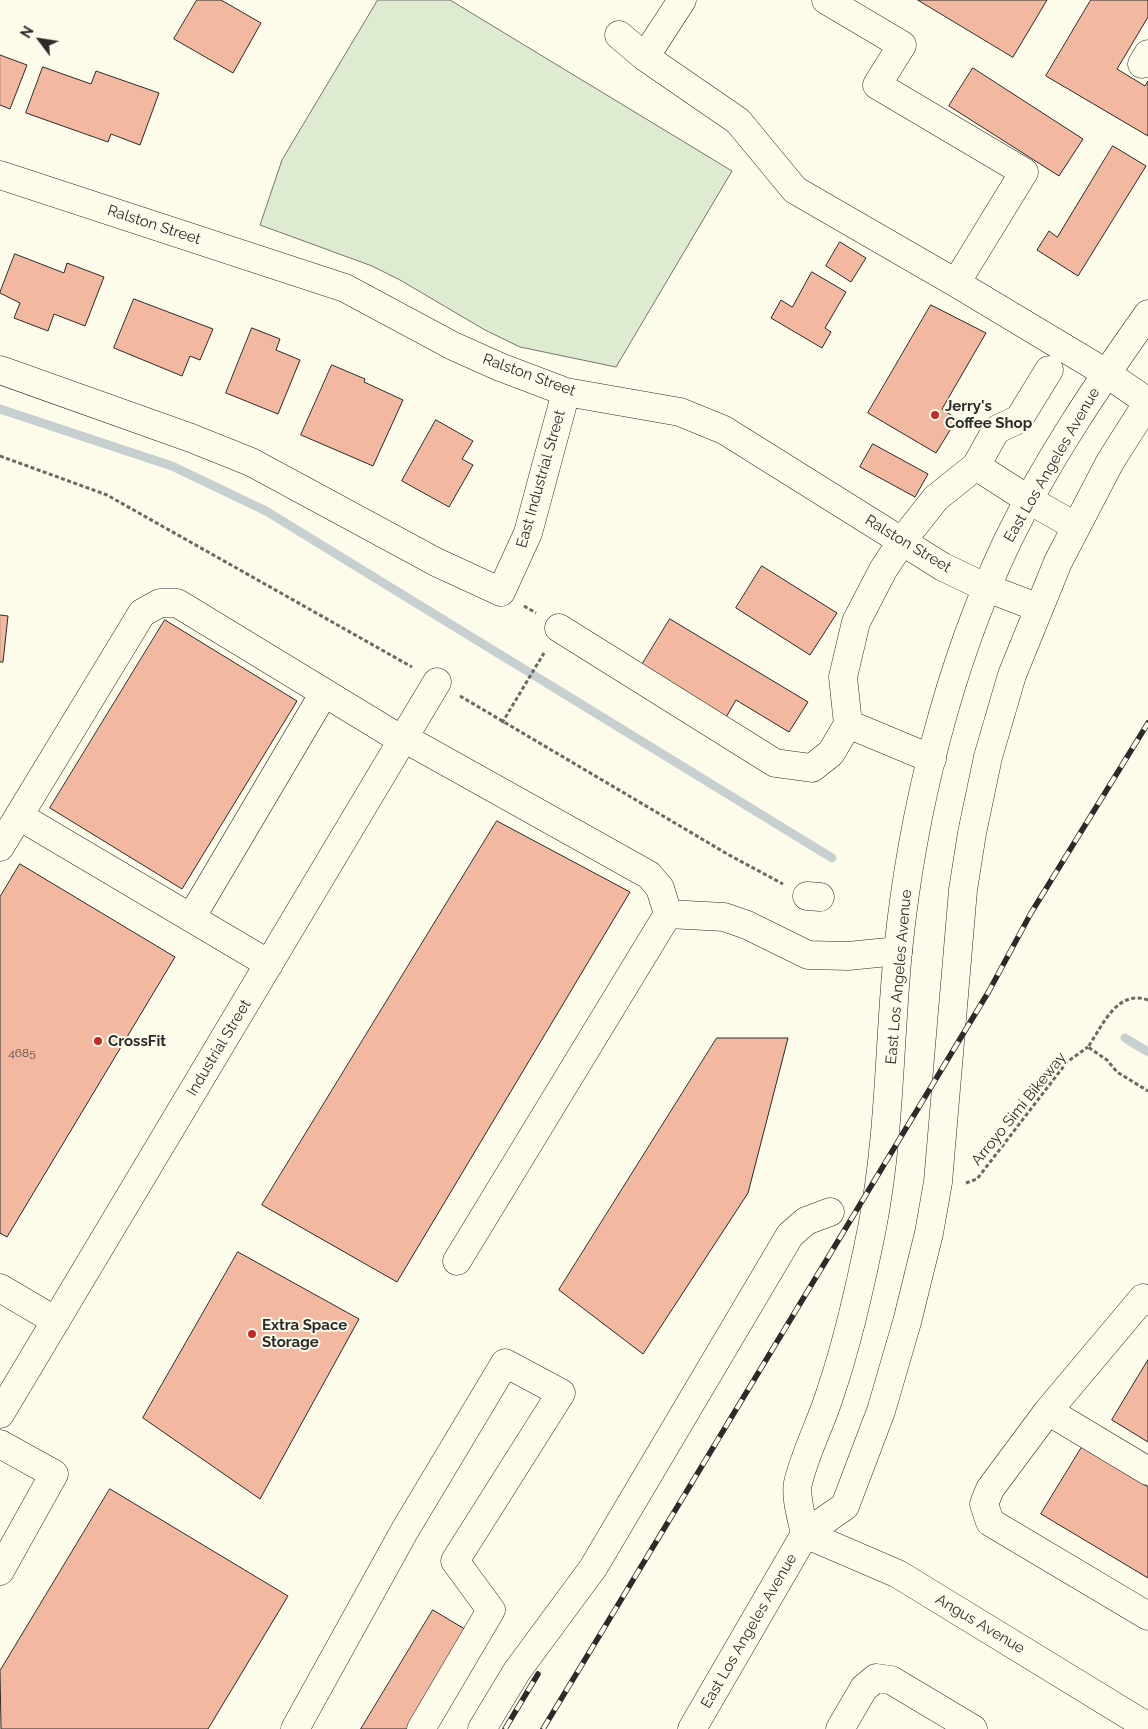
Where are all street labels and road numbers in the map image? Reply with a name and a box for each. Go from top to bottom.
street label: Ralston Street [105,201,203,249]
street label: Ralston Street [480,350,578,400]
street label: East Los Angeles Avenue [1000,385,1104,545]
street label: East Industrial Street [513,408,569,550]
street label: Ralston Street [862,511,954,577]
street label: East Los Angeles Avenue [882,889,916,1065]
street label: Industrial Street [183,997,255,1099]
street label: Arroyo Simi Bikeway [968,1049,1070,1169]
street label: East Los Angeles Avenue [697,1551,801,1711]
street label: Angus Avenue [932,1590,1028,1658]

